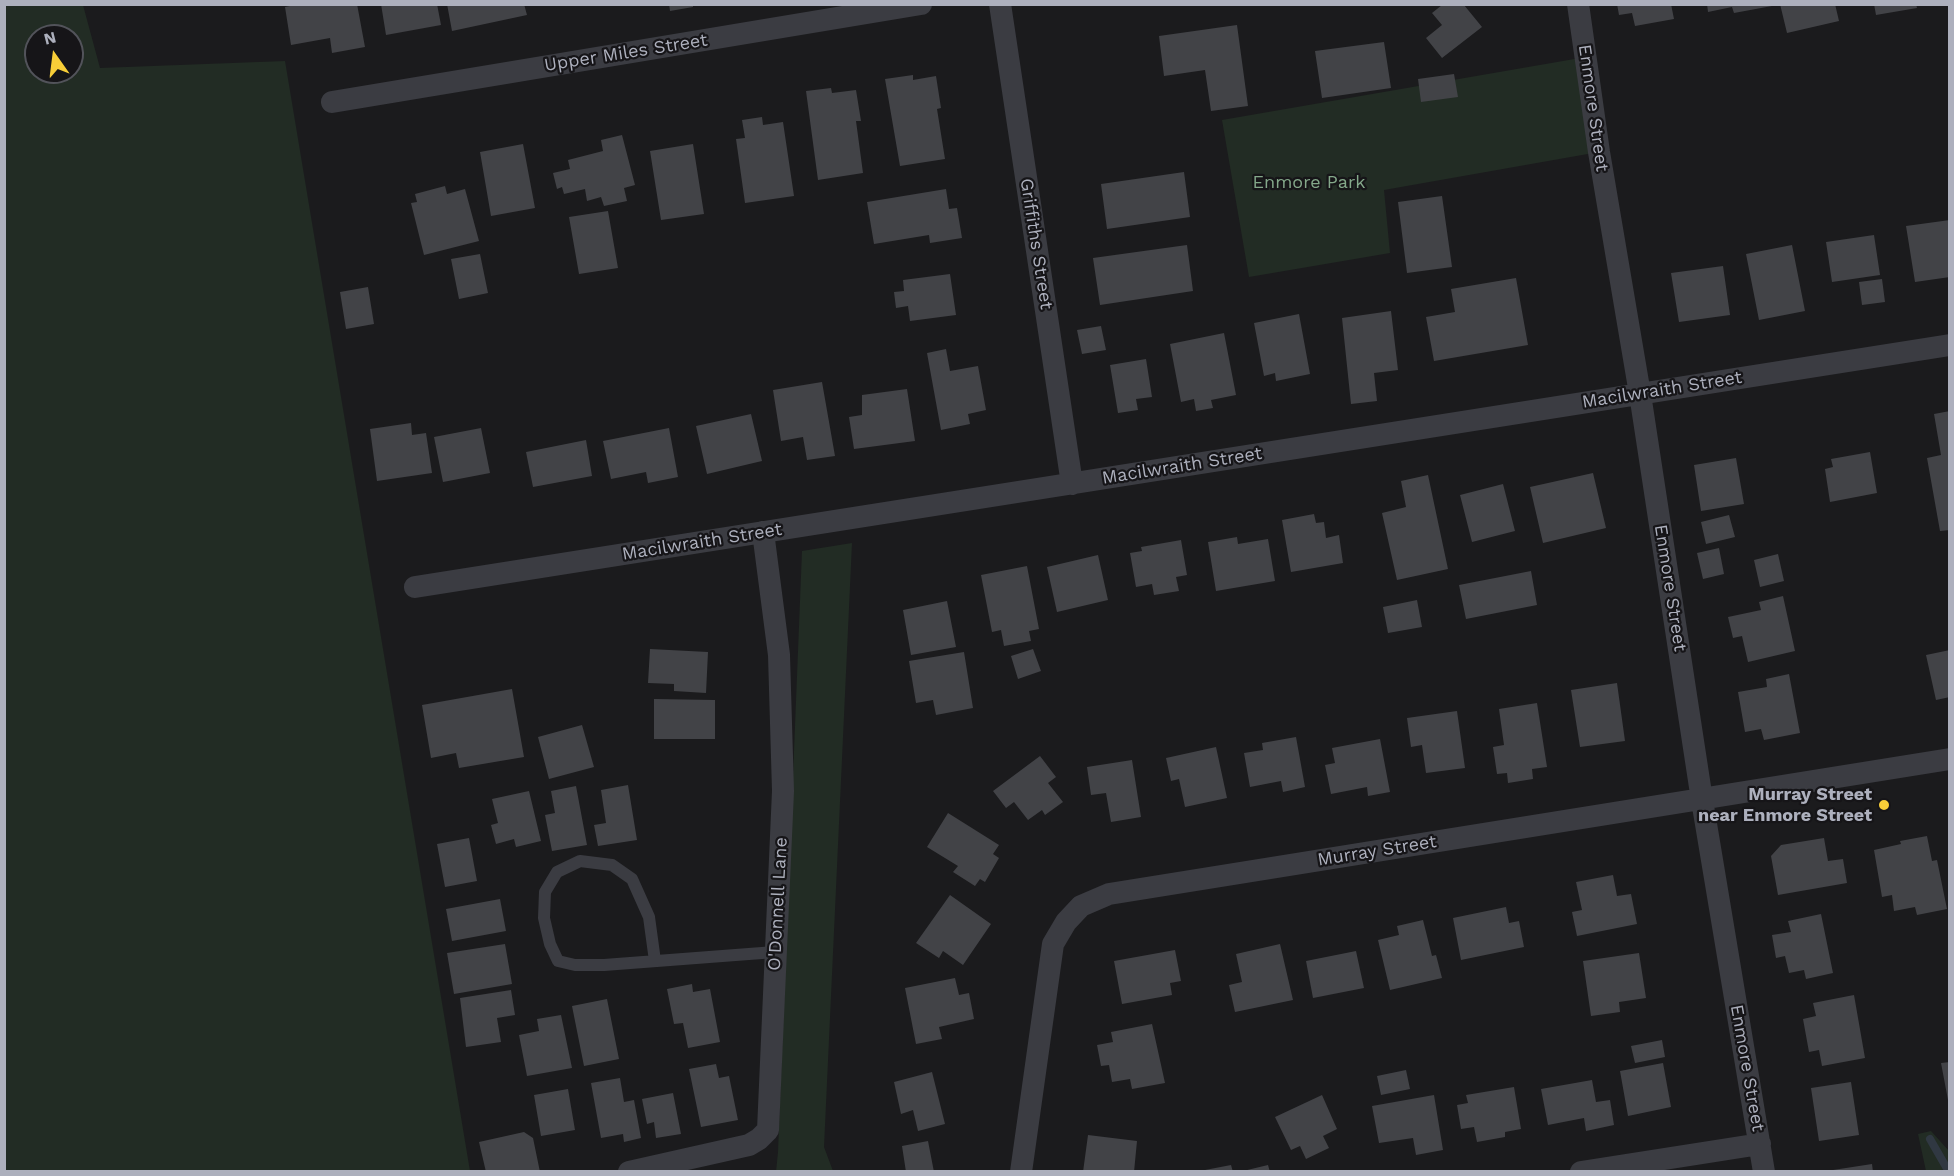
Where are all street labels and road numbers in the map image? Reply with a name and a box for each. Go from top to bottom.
street label: Upper Miles Street [543,29,709,77]
street label: Enmore Street [1573,43,1613,173]
street label: Griffiths Street [1015,177,1057,311]
street label: Macilwraith Street [1580,367,1744,413]
street label: Macilwraith Street [1100,443,1264,489]
street label: Macilwraith Street [620,519,784,565]
street label: Enmore Street [1649,523,1691,653]
street label: Murray Street [1316,831,1438,871]
street label: O'Donnell Lane [764,837,792,971]
street label: Enmore Street [1725,1003,1769,1133]

